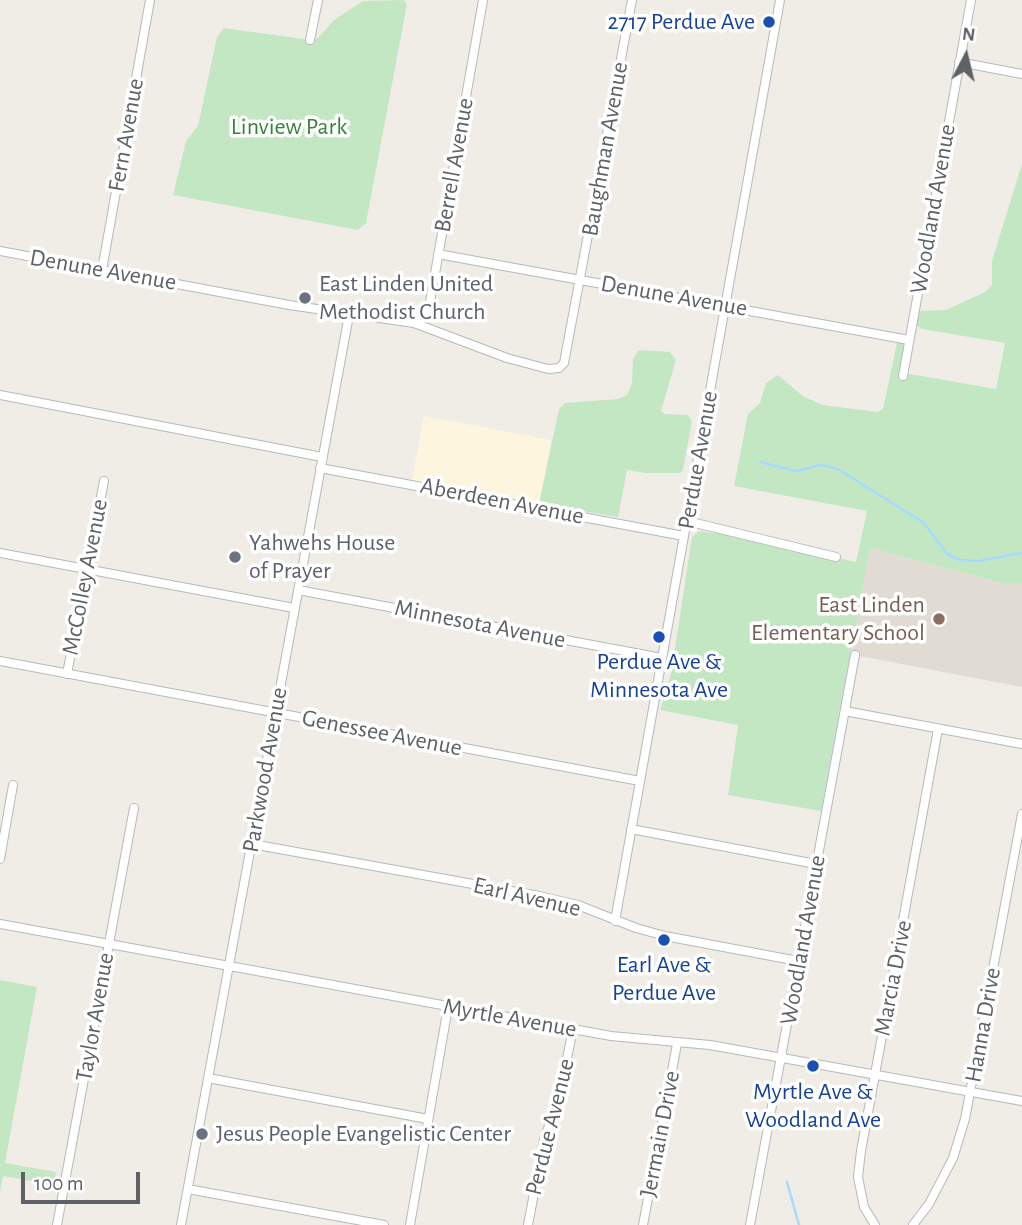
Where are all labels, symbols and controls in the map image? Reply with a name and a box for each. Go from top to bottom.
place label: 2717 Perdue Ave [608,8,755,36]
marker: 2717 Perdue Ave [761,14,777,30]
north arrow [931,21,1001,91]
text: N [961,24,976,45]
street label: Baughman Avenue [575,60,635,238]
street label: Fern Avenue [102,76,150,194]
street label: Berrell Avenue [428,96,480,234]
park label: Linview Park [231,113,347,141]
street label: Woodland Avenue [904,122,962,296]
street label: Denune Avenue [27,243,179,297]
street label: Denune Avenue [598,269,750,323]
place label: East Linden United Methodist Church [319,270,493,326]
marker: East Linden United Methodist Church [297,290,313,306]
street label: Perdue Avenue [672,389,724,531]
street label: Aberdeen Avenue [418,471,586,531]
street label: McColley Avenue [56,496,114,658]
place label: Yahwehs House of Prayer [249,529,395,585]
marker: Yahwehs House of Prayer [227,549,243,565]
place label: East Linden Elementary School [751,591,925,647]
street label: Minnesota Avenue [392,593,568,655]
marker: East Linden Elementary School [931,611,947,627]
marker: Perdue Ave & Minnesota Ave [651,629,667,645]
place label: Perdue Ave & Minnesota Ave [590,648,728,704]
street label: Parkwood Avenue [236,685,294,855]
street label: Genessee Avenue [300,703,464,763]
street label: Woodland Avenue [774,853,832,1027]
street label: Earl Avenue [470,871,584,923]
street label: Marcia Drive [868,918,918,1038]
marker: Earl Ave & Perdue Ave [656,932,672,948]
street label: Taylor Avenue [70,950,120,1084]
place label: Earl Ave & Perdue Ave [612,951,716,1007]
street label: Hanna Drive [959,965,1007,1085]
street label: Myrtle Avenue [441,992,579,1044]
street label: Perdue Avenue [519,1056,581,1198]
marker: Myrtle Ave & Woodland Ave [805,1058,821,1074]
street label: Jermain Drive [634,1068,686,1200]
place label: Myrtle Ave & Woodland Ave [745,1078,881,1134]
place label: Jesus People Evangelistic Center [216,1120,511,1148]
marker: Jesus People Evangelistic Center [194,1126,210,1142]
scale bar [24,1158,144,1202]
text: 100 m [34,1173,84,1194]

